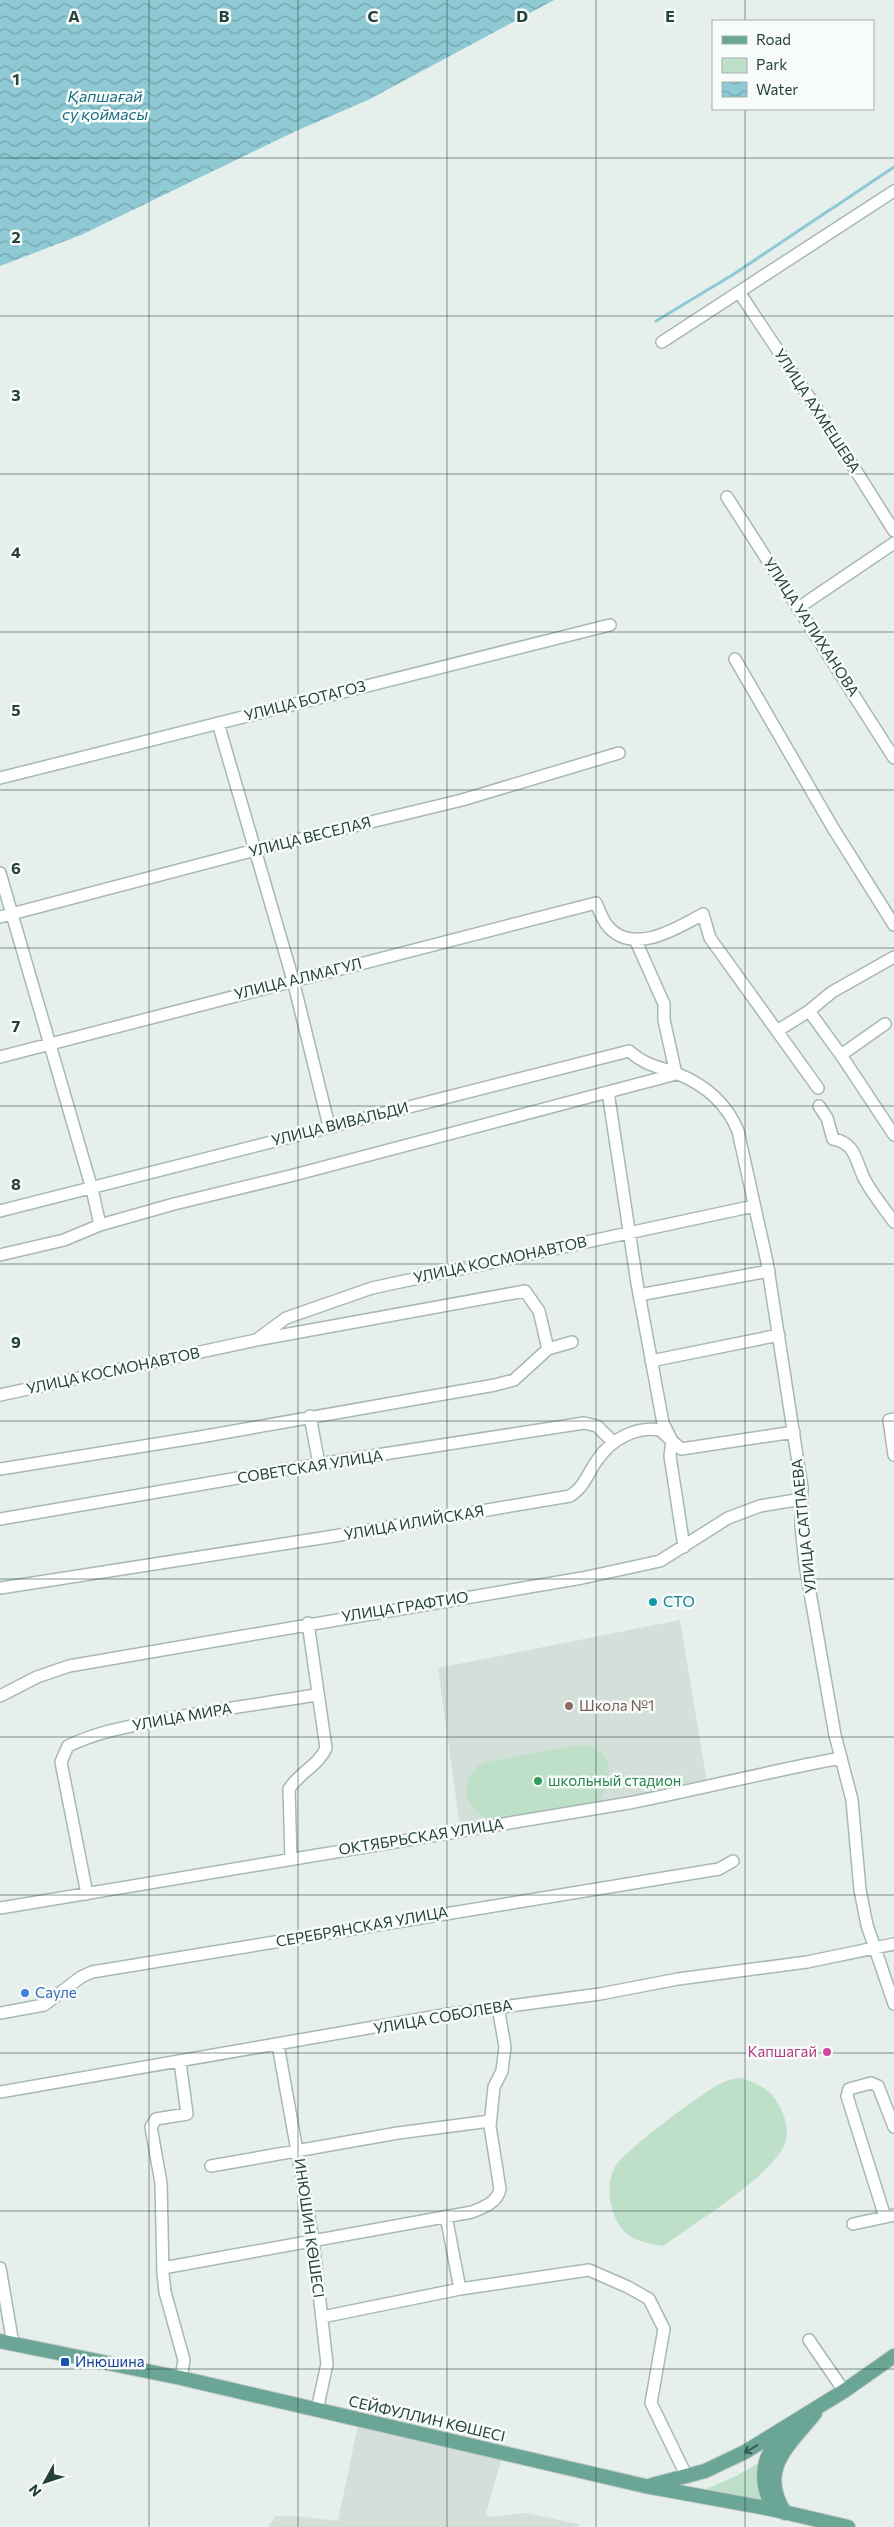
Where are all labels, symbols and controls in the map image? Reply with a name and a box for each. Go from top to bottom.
text: A [68,6,80,25]
text: B [219,6,230,25]
text: C [368,6,379,25]
text: D [516,6,528,25]
text: E [665,6,675,25]
legend [712,20,874,110]
text: Road [756,30,791,48]
text: Park [756,55,787,73]
text: 1 [12,69,20,88]
text: Water [756,80,798,98]
water label: Қапшағай су қоймасы [62,86,148,123]
text: 2 [11,227,21,246]
street label: УЛИЦА АХМЕШЕВА [771,345,865,476]
text: 3 [11,385,21,404]
text: 4 [11,542,21,561]
street label: УЛИЦА УАЛИХАНОВА [760,554,863,699]
street label: УЛИЦА БОТАГОЗ [242,676,367,724]
text: 5 [11,700,21,719]
street label: УЛИЦА ВЕСЕЛАЯ [247,812,373,860]
text: 6 [11,858,21,877]
street label: УЛИЦА АЛМАГУЛ [232,953,363,1003]
text: 7 [12,1016,21,1035]
street label: УЛИЦА ВИВАЛЬДИ [269,1097,410,1149]
text: 8 [11,1174,21,1193]
street label: УЛИЦА КОСМОНАВТОВ [412,1232,588,1286]
text: 9 [11,1332,21,1351]
street label: УЛИЦА КОСМОНАВТОВ [25,1343,201,1397]
street label: СОВЕТСКАЯ УЛИЦА [236,1446,384,1486]
street label: УЛИЦА САТПАЕВА [787,1458,819,1594]
street label: УЛИЦА ИЛИЙСКАЯ [342,1501,485,1543]
street label: УЛИЦА ГРАФТИО [340,1587,470,1625]
place label: СТО [663,1592,695,1610]
marker: СТО [647,1596,659,1608]
place label: Школа №1 [579,1696,655,1714]
street label: УЛИЦА МИРА [131,1698,233,1734]
marker: Школа №1 [563,1700,575,1712]
place label: школьный стадион [548,1771,681,1789]
marker: школьный стадион [532,1775,544,1787]
street label: ОКТЯБРЬСКАЯ УЛИЦА [337,1814,505,1858]
street label: СЕРЕБРЯНСКАЯ УЛИЦА [274,1902,449,1950]
place label: Сауле [35,1983,77,2001]
marker: Сауле [19,1987,31,1999]
street label: УЛИЦА СОБОЛЕВА [372,1995,513,2037]
place label: Капшагай [747,2042,817,2060]
marker: Капшагай [821,2046,833,2058]
street label: ИНЮШИН КӨШЕСІ [291,2157,329,2299]
place label: Инюшина [75,2352,145,2370]
marker: Инюшина [59,2356,71,2368]
street label: СЕЙФУЛЛИН КӨШЕСІ [347,2391,507,2445]
one-way arrow [745,2444,759,2454]
north arrow [20,2457,70,2507]
text: N [25,2481,45,2500]

